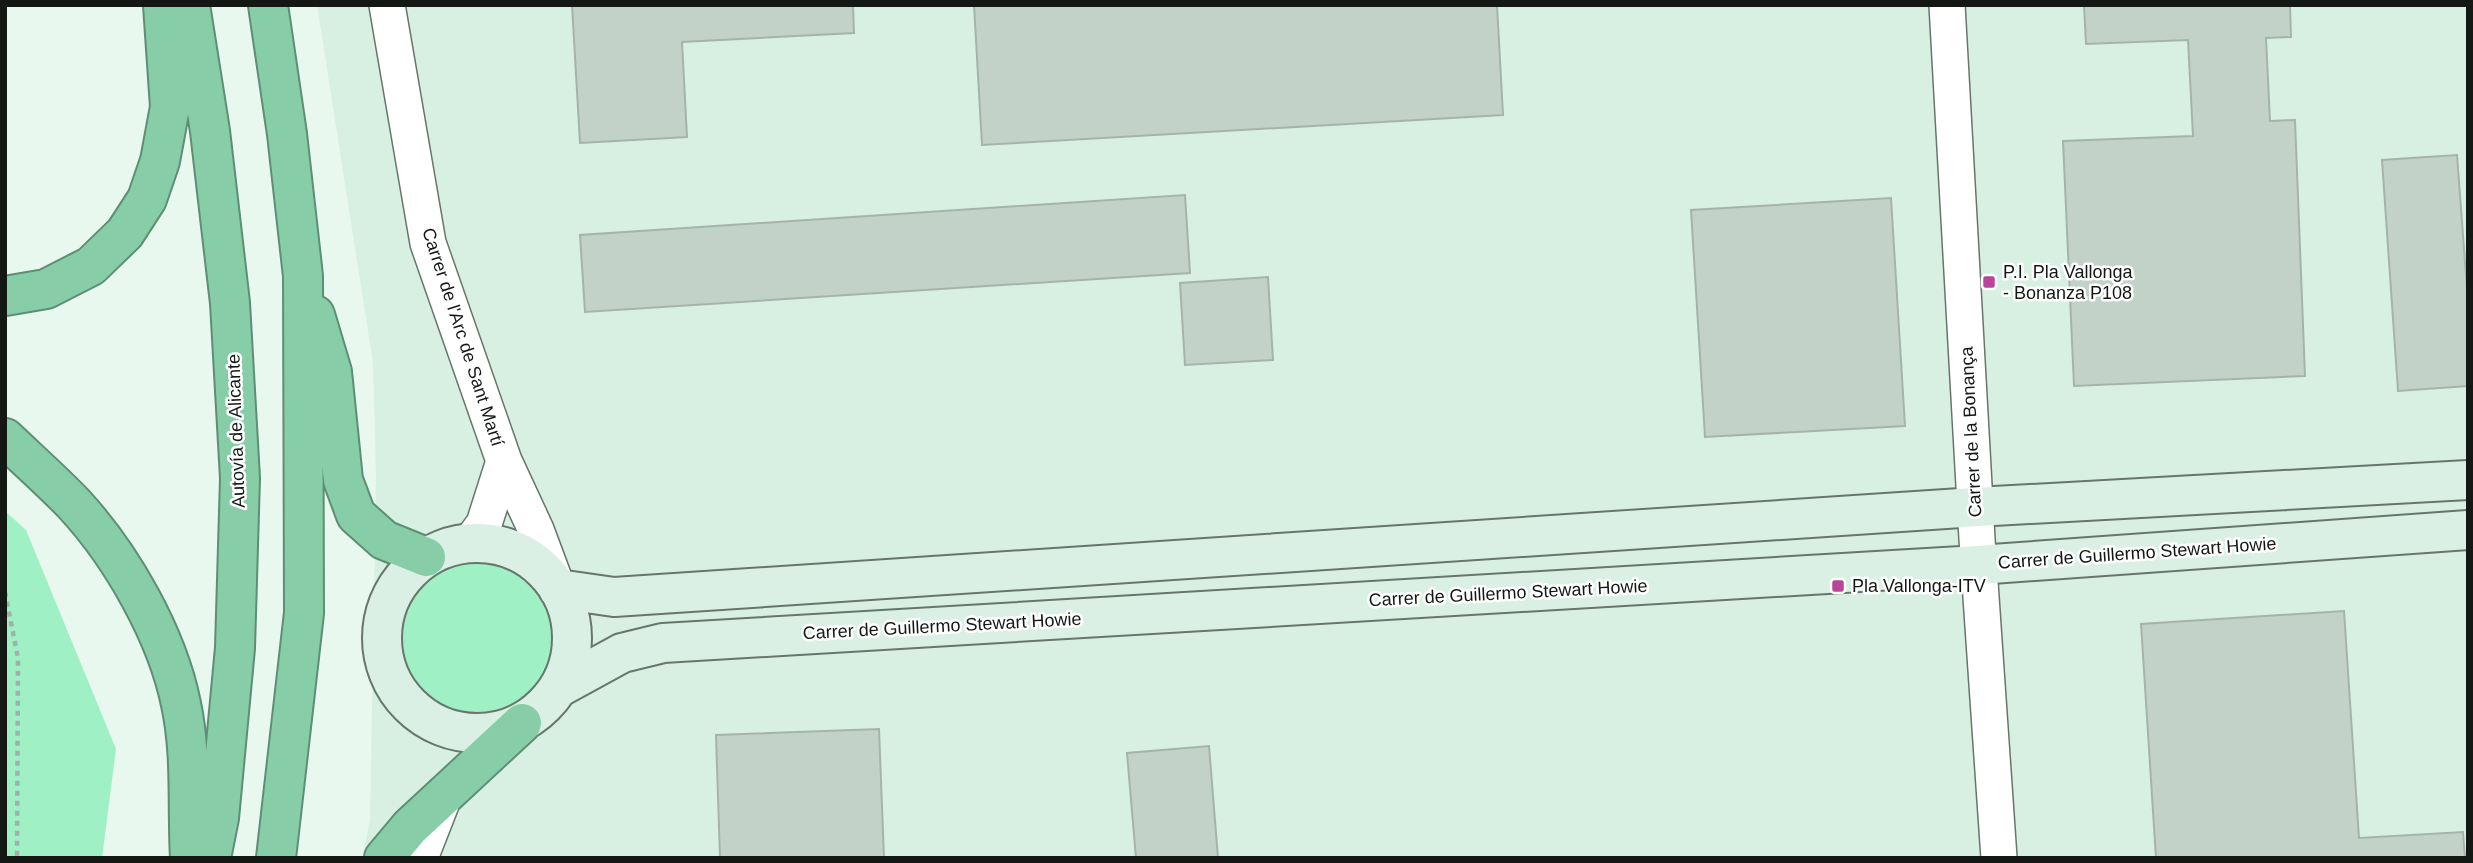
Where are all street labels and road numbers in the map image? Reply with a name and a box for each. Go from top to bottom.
street label: Carrer de l'Arc de Sant Martí [418,225,508,449]
street label: Carrer de la Bonança [1956,345,1985,518]
street label: Autovía de Alicante [223,354,249,508]
street label: Carrer de Guillermo Stewart Howie [1997,533,2277,573]
street label: Carrer de Guillermo Stewart Howie [1368,576,1648,610]
street label: Carrer de Guillermo Stewart Howie [802,609,1082,643]

